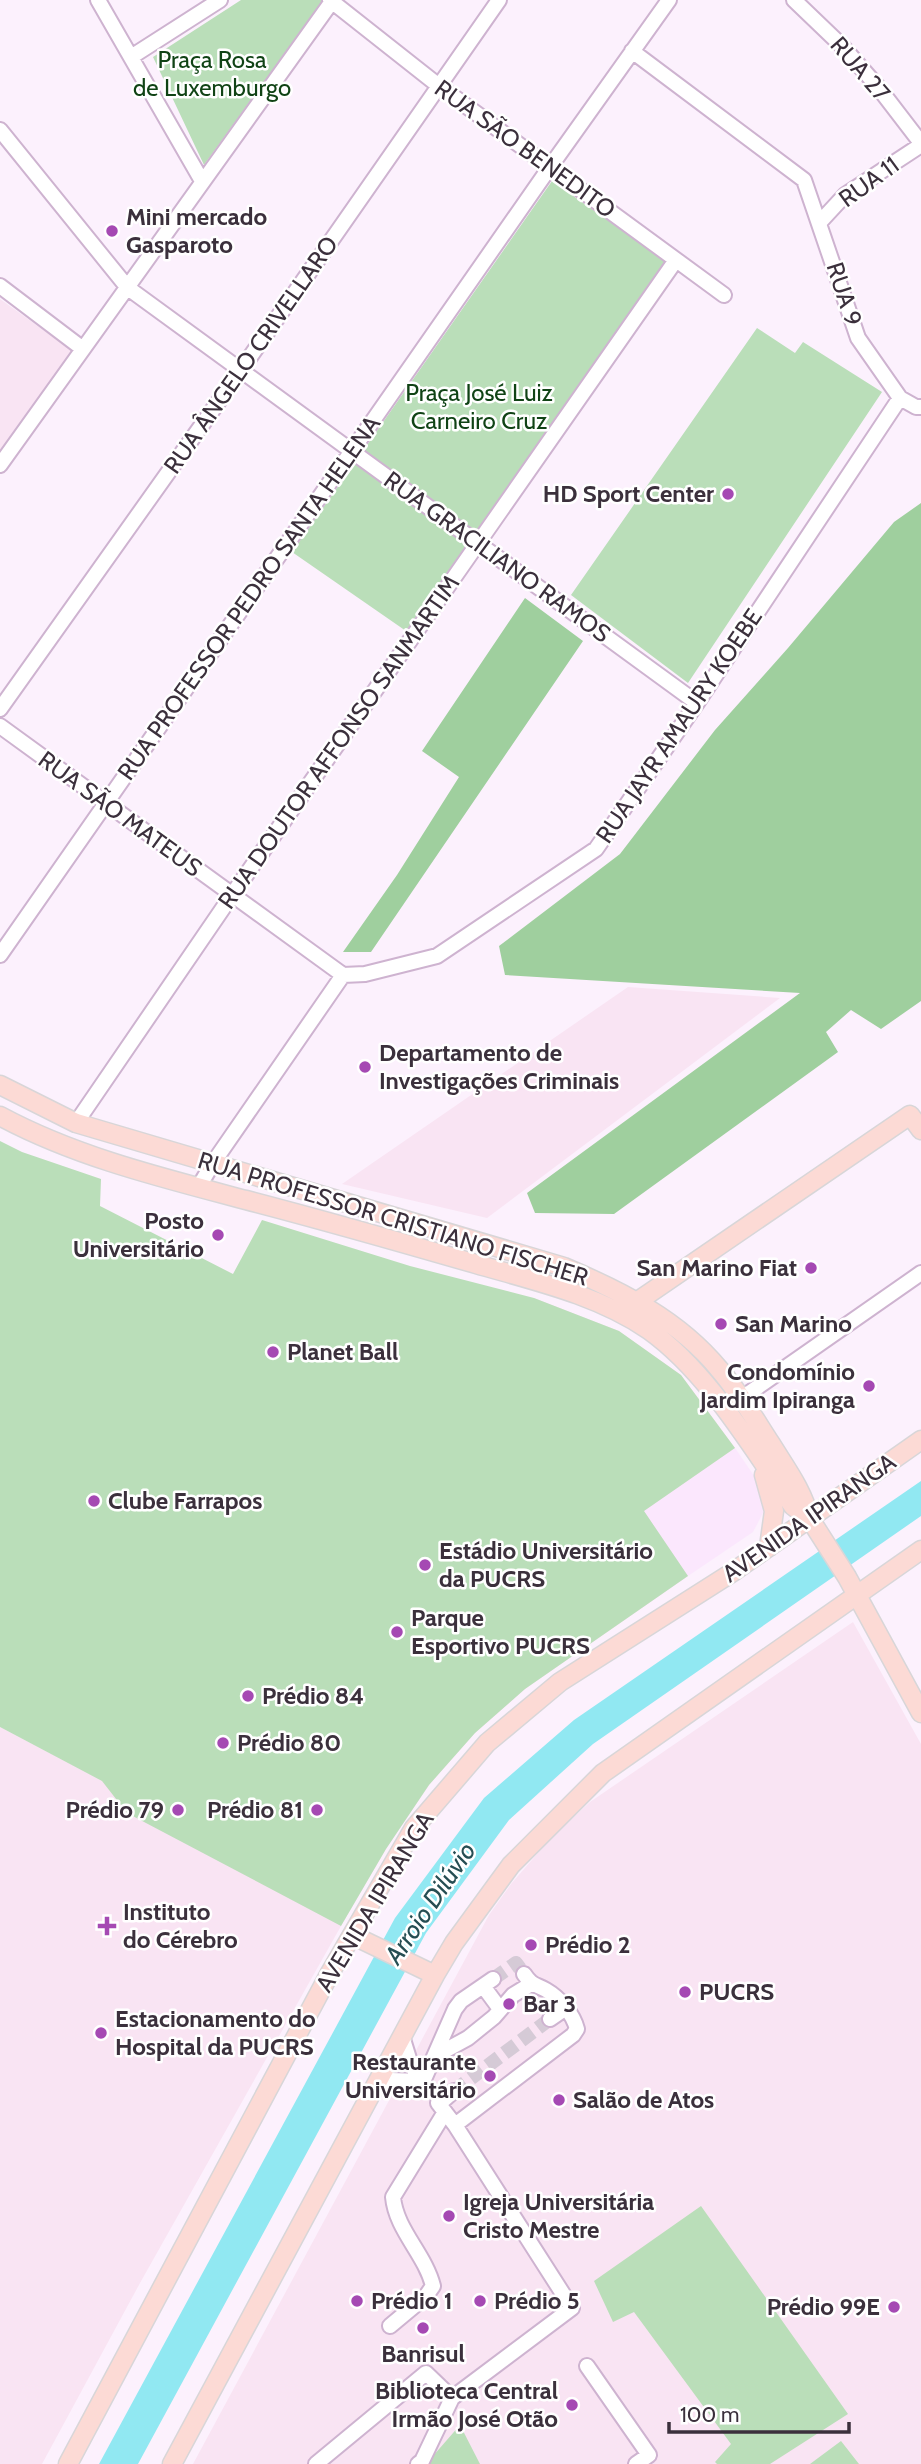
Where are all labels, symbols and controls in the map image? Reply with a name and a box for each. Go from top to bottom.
street label: RUA 27 [824,30,896,107]
park label: Praça Rosa de Luxemburgo [133,45,291,102]
street label: RUA SÃO BENEDITO [429,73,621,224]
street label: RUA 11 [833,150,904,213]
place label: Mini mercado Gasparoto [126,202,267,259]
marker: Mini mercado Gasparoto [104,223,120,239]
street label: RUA ÂNGELO CRIVELLARO [157,230,344,479]
street label: RUA 9 [821,258,868,329]
park label: Praça José Luiz Carneiro Cruz [405,378,553,435]
street label: RUA PROFESSOR PEDRO SANTA HELENA [111,410,386,785]
street label: RUA GRACILIANO RAMOS [379,465,616,648]
place label: HD Sport Center [543,479,714,508]
marker: HD Sport Center [720,486,736,502]
street label: RUA DOUTOR AFFONSO SANMARTIM [212,569,465,914]
street label: RUA JAYR AMAURY KOEBE [589,603,768,848]
street label: RUA SÃO MATEUS [33,745,208,882]
place label: Departamento de Investigações Criminais [379,1038,619,1095]
marker: Departamento de Investigações Criminais [357,1059,373,1075]
street label: RUA PROFESSOR CRISTIANO FISCHER [194,1145,592,1292]
place label: Posto Universitário [73,1206,204,1263]
marker: Posto Universitário [210,1227,226,1243]
place label: San Marino Fiat [636,1253,797,1282]
marker: San Marino Fiat [803,1260,819,1276]
place label: San Marino [735,1309,852,1338]
marker: San Marino [713,1316,729,1332]
place label: Planet Ball [287,1337,398,1366]
marker: Planet Ball [265,1344,281,1360]
place label: Condomínio Jardim Ipiranga [699,1357,855,1414]
marker: Condomínio Jardim Ipiranga [861,1378,877,1394]
street label: AVENIDA IPIRANGA [716,1447,901,1588]
place label: Clube Farrapos [108,1486,262,1515]
marker: Clube Farrapos [86,1493,102,1509]
place label: Estádio Universitário da PUCRS [439,1536,653,1593]
marker: Estádio Universitário da PUCRS [417,1557,433,1573]
place label: Parque Esportivo PUCRS [411,1603,590,1660]
marker: Parque Esportivo PUCRS [389,1624,405,1640]
place label: Prédio 84 [262,1681,364,1710]
marker: Prédio 84 [240,1688,256,1704]
place label: Prédio 80 [237,1728,341,1757]
marker: Prédio 80 [215,1735,231,1751]
place label: Prédio 79 [66,1795,164,1824]
place label: Prédio 81 [207,1795,303,1824]
marker: Prédio 79 [170,1802,186,1818]
marker: Prédio 81 [309,1802,325,1818]
street label: AVENIDA IPIRANGA [309,1806,440,1997]
water label: Arroio Dilúvio [377,1836,482,1971]
place label: Instituto do Cérebro [123,1897,238,1954]
marker: Instituto do Cérebro [97,1916,117,1936]
place label: Prédio 2 [545,1930,630,1959]
marker: Prédio 2 [523,1937,539,1953]
place label: PUCRS [699,1977,774,2006]
marker: PUCRS [677,1984,693,2000]
place label: Bar 3 [523,1989,576,2018]
marker: Bar 3 [501,1996,517,2012]
place label: Estacionamento do Hospital da PUCRS [115,2004,316,2061]
marker: Estacionamento do Hospital da PUCRS [93,2025,109,2041]
place label: Restaurante Universitário [345,2047,476,2104]
marker: Restaurante Universitário [482,2068,498,2084]
place label: Salão de Atos [573,2085,714,2114]
marker: Salão de Atos [551,2092,567,2108]
place label: Igreja Universitária Cristo Mestre [463,2187,654,2244]
marker: Igreja Universitária Cristo Mestre [441,2208,457,2224]
place label: Prédio 1 [371,2286,453,2315]
place label: Prédio 5 [494,2286,580,2315]
place label: Prédio 99E [767,2292,880,2321]
marker: Prédio 1 [349,2293,365,2309]
marker: Prédio 5 [472,2293,488,2309]
marker: Prédio 99E [886,2299,902,2315]
marker: Banrisul [415,2320,431,2336]
place label: Banrisul [381,2339,465,2368]
place label: Biblioteca Central Irmão José Otão [375,2376,558,2433]
scale bar [669,2390,849,2434]
marker: Biblioteca Central Irmão José Otão [564,2397,580,2413]
text: 100 m [680,2402,739,2427]

